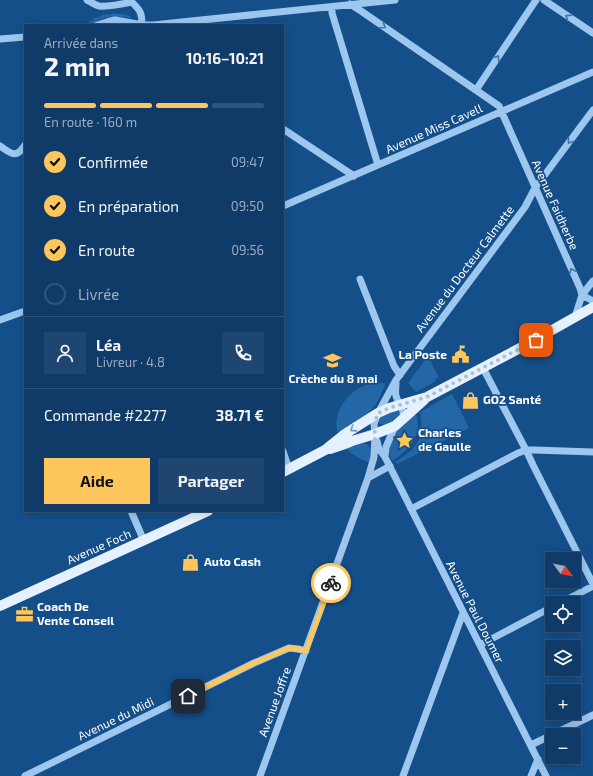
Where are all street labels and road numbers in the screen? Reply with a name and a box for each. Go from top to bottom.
street label: Avenue Miss Cavell [383,100,485,156]
street label: Avenue Faidherbe [530,157,582,252]
street label: Avenue du Docteur Calmette [412,202,516,334]
street label: Avenue Foch [64,526,133,566]
street label: Avenue Paul Doumer [444,558,508,665]
street label: Avenue Joffre [255,665,293,738]
street label: Avenue du Midi [75,694,156,743]

